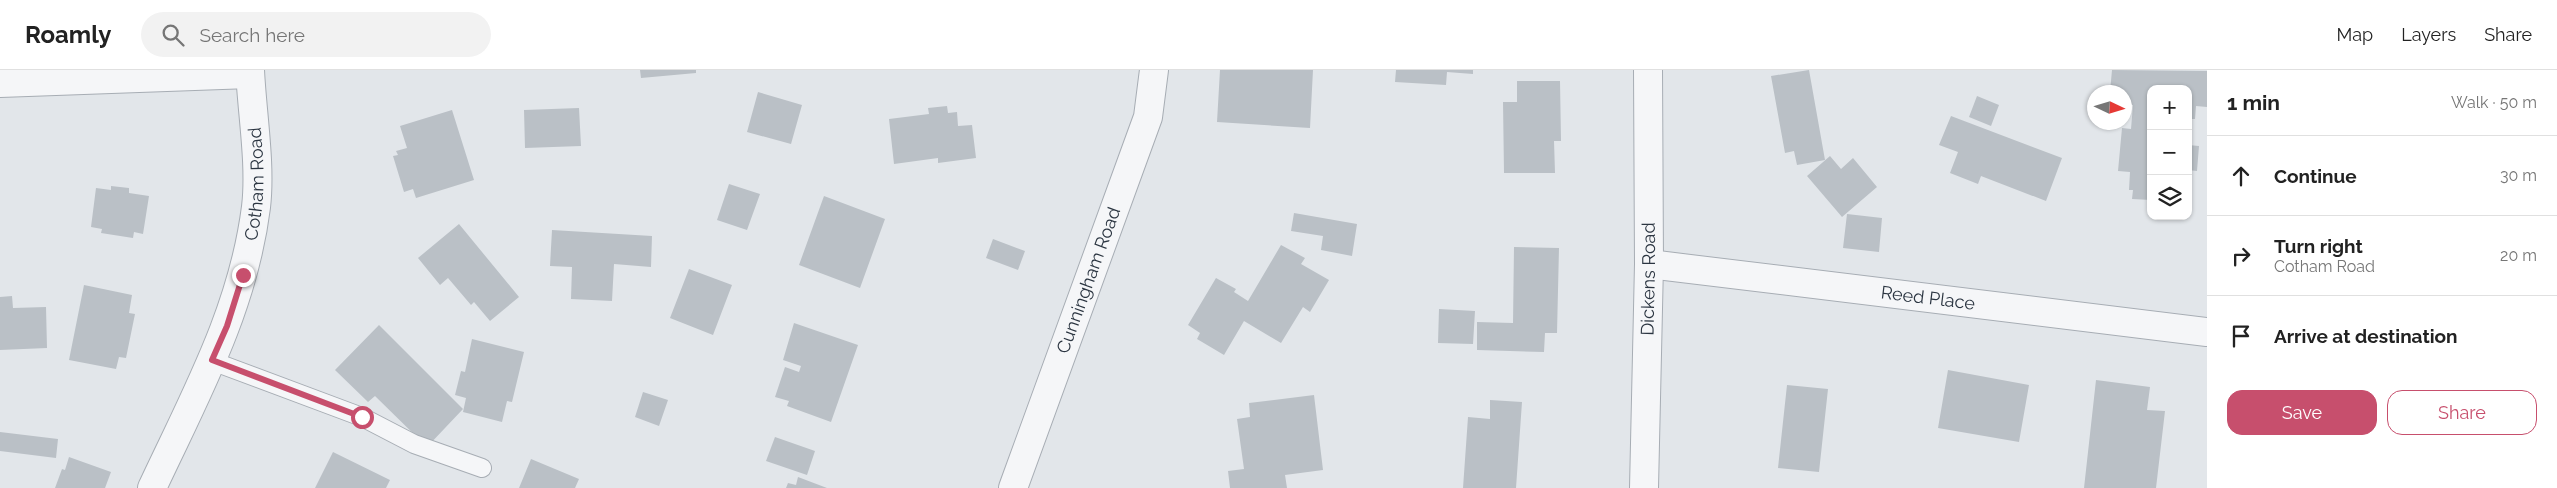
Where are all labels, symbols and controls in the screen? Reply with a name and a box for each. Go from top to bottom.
search box [141,12,491,57]
text: Roamly [25,20,111,49]
icon: search [159,21,187,49]
text: Search here [199,24,305,46]
text: Map [2337,24,2373,45]
text: Layers [2401,24,2456,45]
text: Share [2484,24,2532,45]
north arrow [2087,85,2132,130]
map controls [2147,85,2192,220]
button: + [2147,85,2192,130]
text: 1 min [2227,90,2280,115]
text: Walk · 50 m [2451,93,2537,112]
street label: Cotham Road [240,126,268,242]
button: − [2147,130,2192,175]
icon: ahead [2227,162,2255,190]
text: Continue [2274,165,2357,187]
text: 30 m [2500,166,2537,185]
button: layers [2147,175,2192,220]
street label: Cunningham Road [1052,204,1124,356]
street label: Dickens Road [1636,222,1659,336]
text: Turn right [2274,235,2363,257]
icon: right [2227,242,2255,270]
text: 20 m [2500,246,2537,265]
text: Cotham Road [2274,257,2375,276]
route end [232,264,255,287]
street label: Reed Place [1880,281,1977,314]
icon: arrive [2227,322,2255,350]
text: Arrive at destination [2274,325,2458,347]
button: Save [2227,390,2377,435]
button: Share [2387,390,2537,435]
route start [351,406,374,429]

